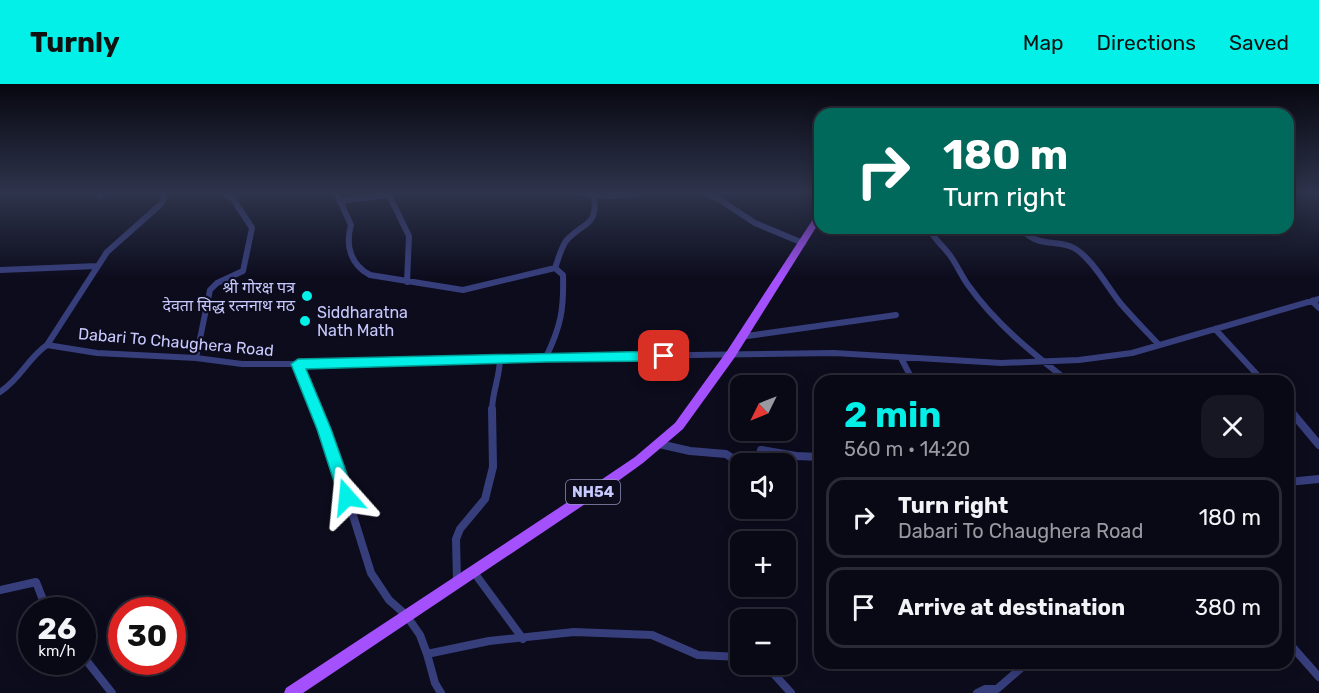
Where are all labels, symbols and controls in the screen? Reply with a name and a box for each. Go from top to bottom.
text: Turnly [30,26,120,59]
text: Map [1023,30,1064,55]
text: Directions [1097,30,1196,55]
text: Saved [1229,30,1289,55]
text: 180 m [943,130,1068,180]
icon: right [844,132,922,210]
text: Turn right [943,181,1066,213]
place label: श्री गोरक्ष पत्र देवता सिद्ध रत्ननाथ मठ [162,278,296,315]
marker: श्री गोरक्ष पत्र देवता सिद्ध रत्ननाथ मठ [300,289,314,303]
place label: Siddharatna Nath Math [317,303,408,340]
marker: Siddharatna Nath Math [298,314,312,328]
street label: Dabari To Chaughera Road [77,324,275,360]
pin [638,330,689,381]
icon: arrive [647,339,680,372]
north arrow [730,375,796,441]
map controls [730,375,796,675]
text: 2 min [844,393,942,436]
button: close [1201,395,1264,458]
text: 560 m · 14:20 [844,437,970,461]
button: sound [730,453,796,519]
position arrow [315,465,379,529]
road number: NH54 [566,480,620,504]
text: Turn right [898,492,1008,519]
icon: right [847,501,880,534]
text: 180 m [1199,504,1261,531]
text: Dabari To Chaughera Road [898,519,1143,543]
button: + [730,531,796,597]
icon: arrive [847,591,880,624]
text: Arrive at destination [898,594,1125,621]
text: 380 m [1195,594,1261,621]
speed limit sign: 30 [108,597,186,675]
button: − [730,609,796,675]
text: 26 [37,611,77,647]
text: km/h [38,642,76,660]

